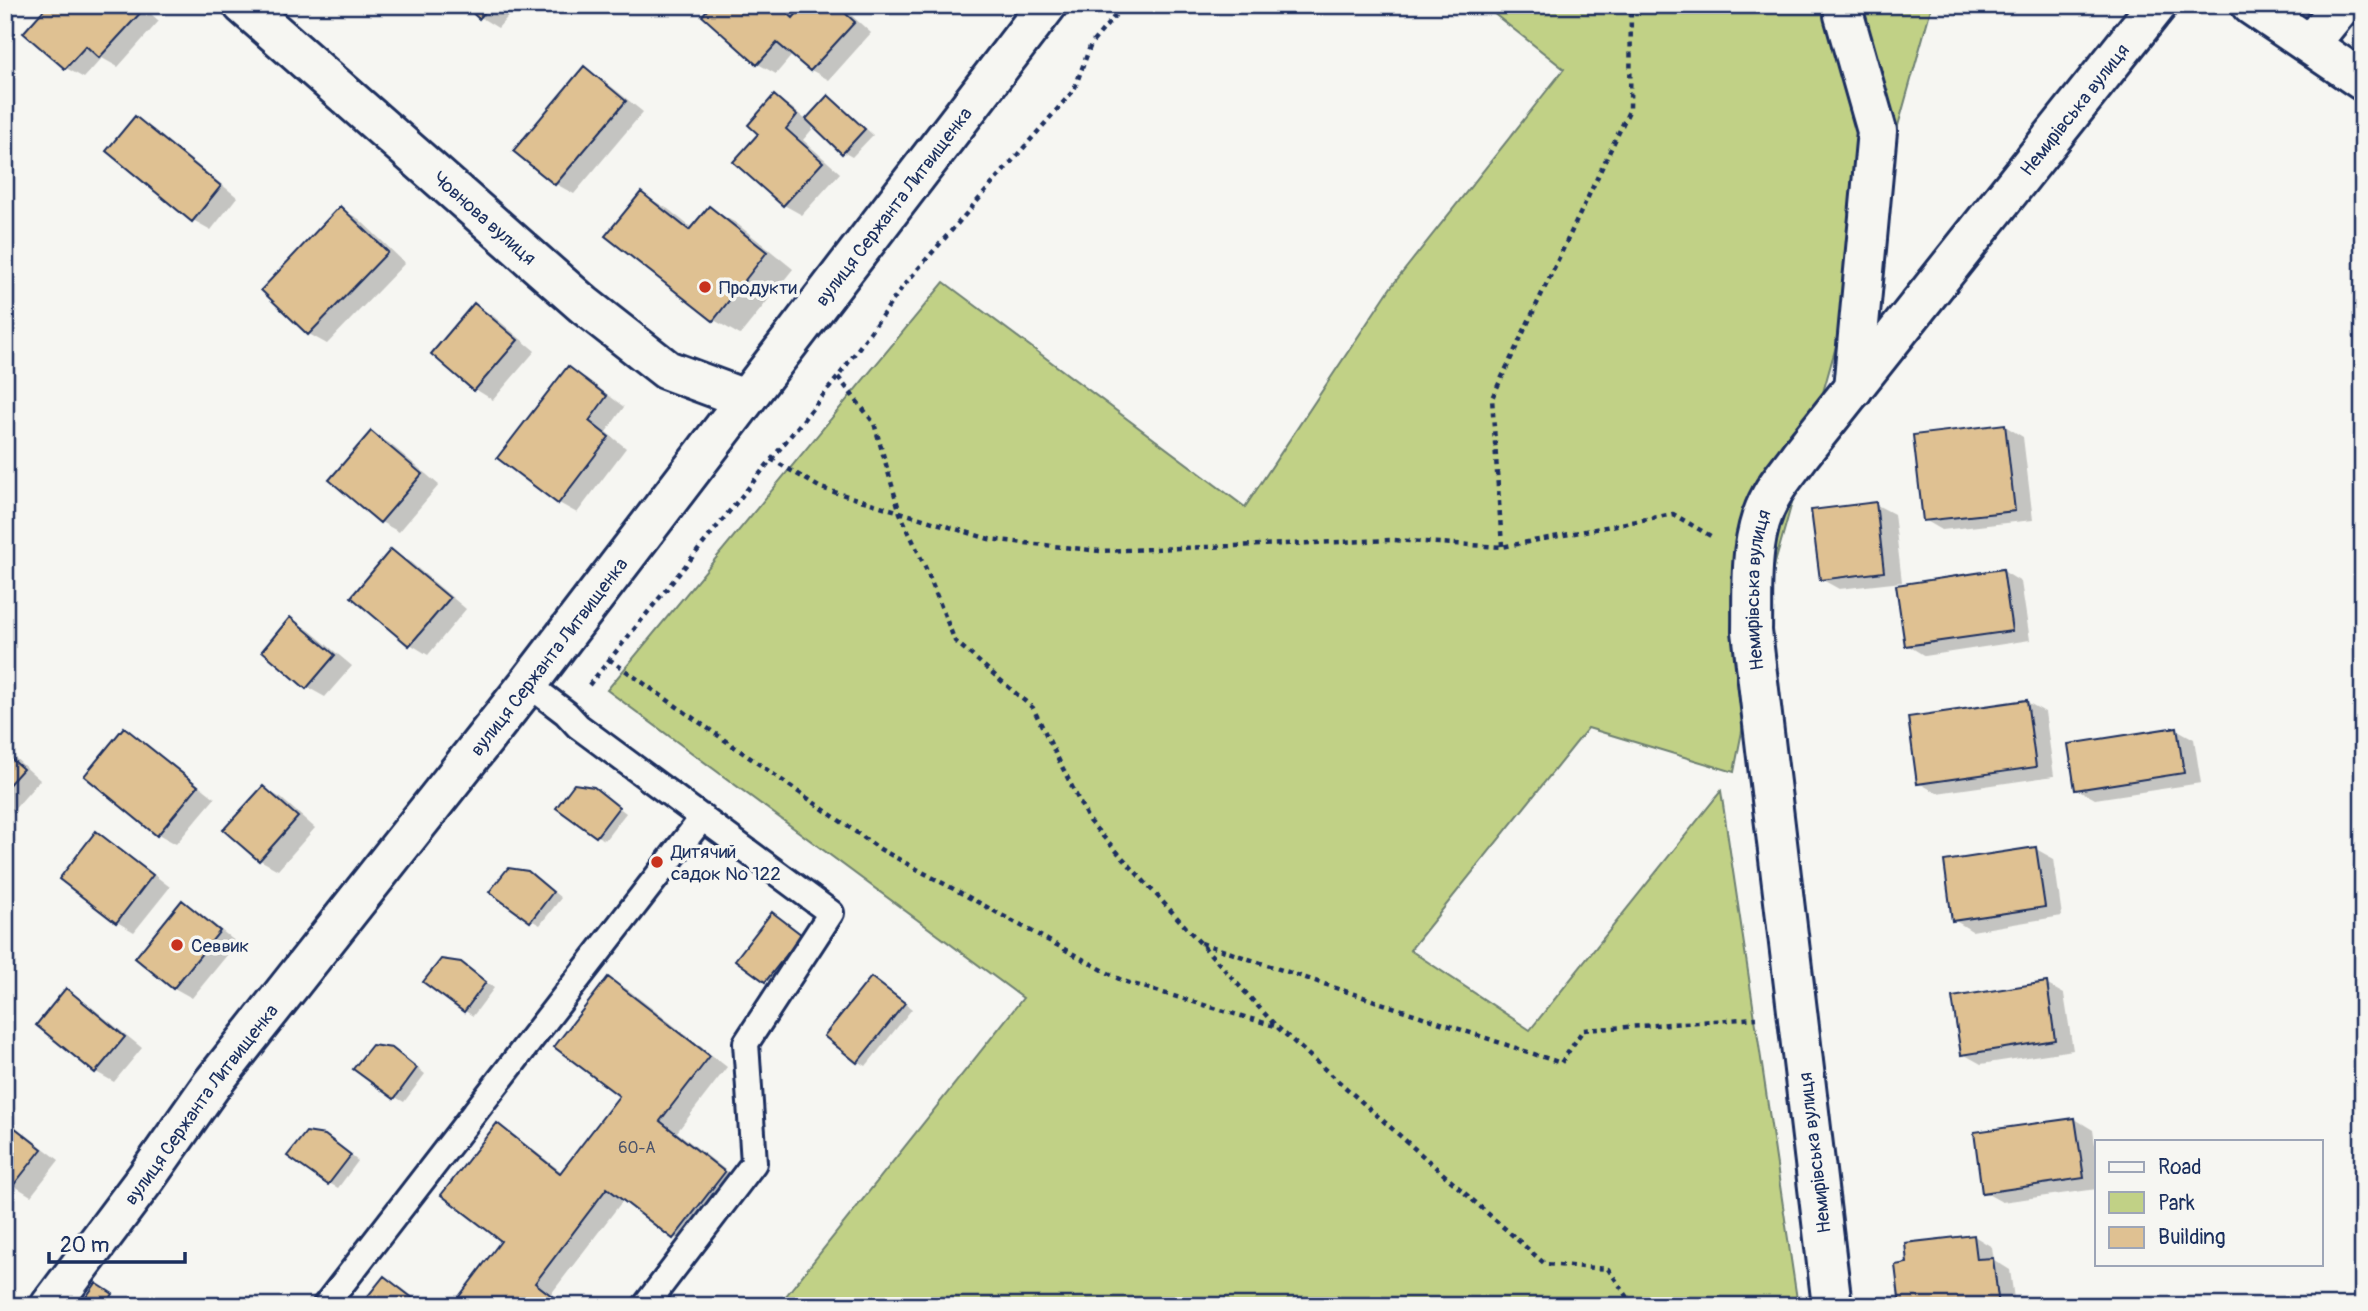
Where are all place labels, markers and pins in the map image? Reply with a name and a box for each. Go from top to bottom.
place label: Продукти [719,276,797,300]
marker: Продукти [697,279,713,295]
place label: Дитячий садок № 122 [670,840,781,886]
marker: Дитячий садок № 122 [649,854,665,870]
place label: Севвик [191,934,249,958]
marker: Севвик [169,937,185,953]

